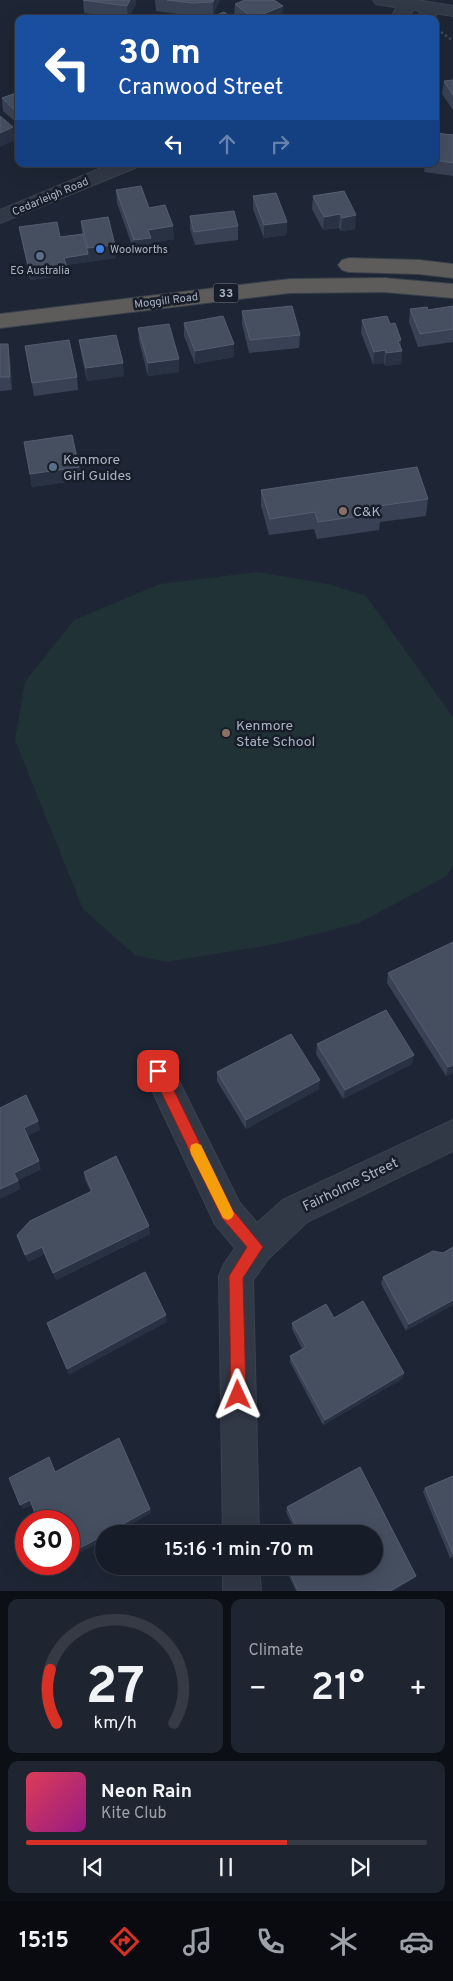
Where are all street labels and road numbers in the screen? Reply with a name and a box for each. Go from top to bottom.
street label: Cedarleigh Road [10,175,91,219]
road number: 33 [214,284,238,302]
street label: Moggill Road [133,290,199,312]
street label: Fairholme Street [300,1155,401,1216]

